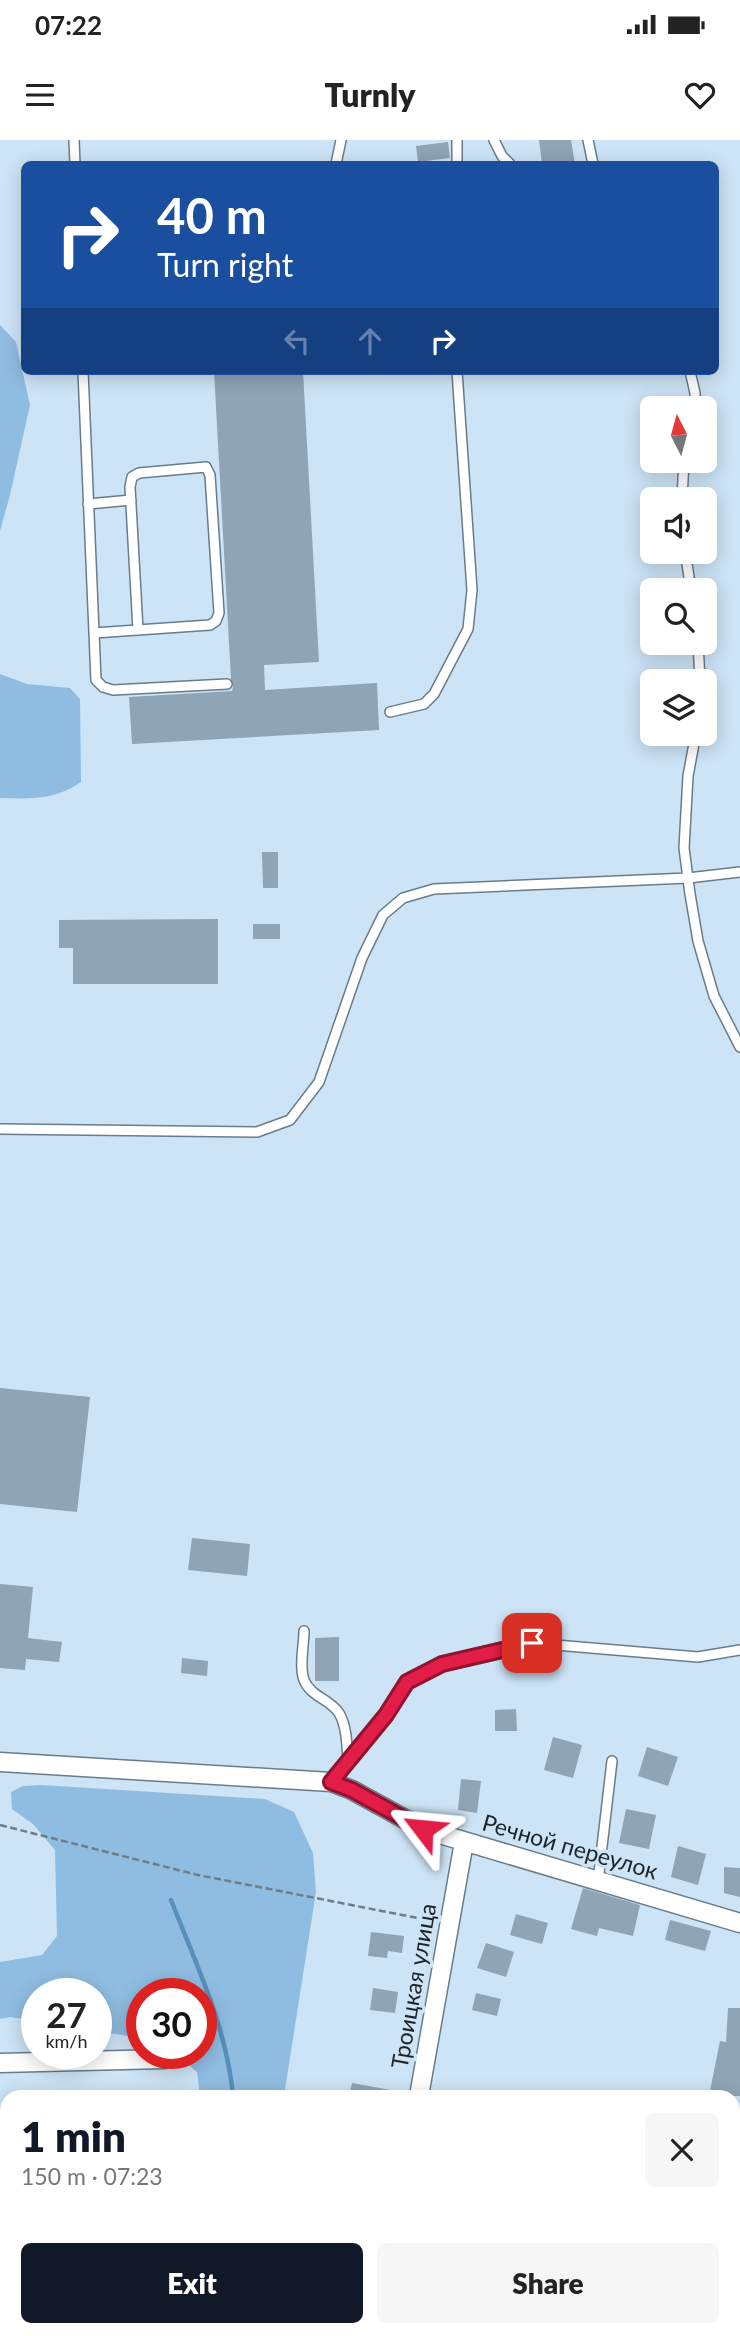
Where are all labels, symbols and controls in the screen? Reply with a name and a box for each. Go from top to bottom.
text: 07:22 [35,9,102,41]
text: Turnly [324,75,416,114]
icon: menu [21,76,59,114]
icon: heart [681,76,719,114]
text: 40 m [157,186,267,244]
icon: right [42,189,133,280]
text: Turn right [157,245,293,284]
icon: left [278,322,316,360]
icon: ahead [351,322,389,360]
icon: right [424,322,462,360]
north arrow [640,396,718,472]
map controls [640,396,717,746]
button: sound [640,487,717,564]
button: search [640,578,717,655]
button: layers [640,669,717,746]
pin [502,1613,562,1673]
icon: arrive [513,1624,551,1662]
position arrow [386,1792,460,1866]
street label: Речной переулок [479,1808,661,1885]
street label: Троицкая улица [385,1901,441,2071]
speed limit sign: 30 [126,1978,217,2069]
text: 27 [46,1993,87,2035]
text: km/h [45,2030,88,2052]
text: 1 min [21,2111,126,2161]
button: close [645,2113,719,2187]
text: 150 m · 07:23 [21,2162,163,2190]
button: Exit [21,2243,363,2323]
button: Share [377,2243,719,2323]

